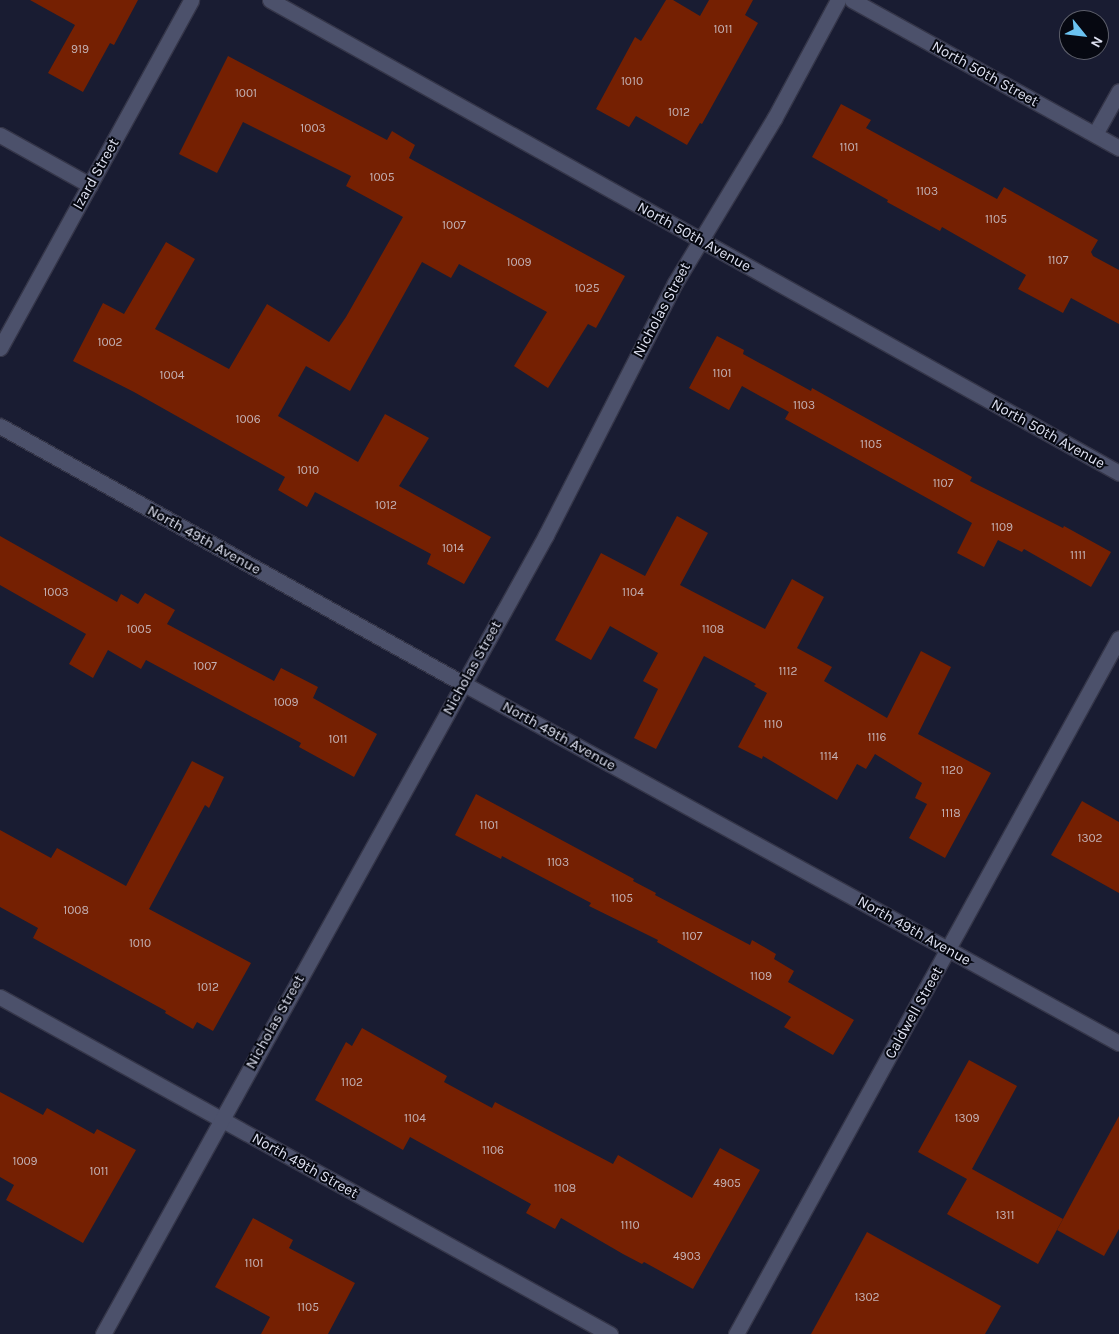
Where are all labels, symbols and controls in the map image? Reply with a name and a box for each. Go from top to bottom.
north arrow [1059,10,1109,60]
house number: 1011 [713,23,733,37]
text: N [1087,34,1107,51]
street label: North 50th Street [929,37,1041,111]
house number: 919 [71,43,89,57]
house number: 1010 [621,75,643,89]
house number: 1001 [235,87,257,101]
house number: 1012 [668,106,690,120]
house number: 1003 [300,122,326,136]
street label: Izard Street [69,135,123,213]
house number: 1101 [839,141,859,155]
house number: 1005 [370,171,394,185]
house number: 1103 [916,185,938,199]
street label: North 50th Avenue [634,198,754,276]
house number: 1105 [985,213,1007,227]
house number: 1007 [442,219,466,233]
house number: 1107 [1048,254,1068,268]
house number: 1009 [506,256,532,270]
street label: Nicholas Street [629,260,695,360]
house number: 1025 [575,282,599,296]
house number: 1002 [97,336,123,350]
house number: 1101 [712,367,732,381]
house number: 1004 [160,369,184,383]
street label: North 50th Avenue [988,395,1108,473]
house number: 1103 [793,399,815,413]
house number: 1006 [235,413,261,427]
house number: 1105 [860,438,882,452]
house number: 1010 [297,464,319,478]
house number: 1107 [933,477,953,491]
house number: 1012 [375,499,397,513]
street label: North 49th Avenue [144,501,264,579]
house number: 1109 [991,521,1013,535]
house number: 1014 [442,542,464,556]
house number: 1111 [1070,549,1086,563]
house number: 1003 [43,586,69,600]
house number: 1104 [622,586,644,600]
street label: Nicholas Street [439,618,505,718]
house number: 1005 [127,623,151,637]
house number: 1108 [702,623,724,637]
house number: 1007 [193,660,217,674]
house number: 1112 [779,665,797,679]
house number: 1009 [273,696,299,710]
street label: North 49th Avenue [499,697,619,775]
house number: 1110 [763,718,783,732]
house number: 1116 [868,731,886,745]
house number: 1011 [328,733,348,747]
house number: 1114 [820,750,838,764]
house number: 1120 [941,764,963,778]
house number: 1118 [941,807,961,821]
house number: 1101 [479,819,499,833]
house number: 1302 [1077,832,1103,846]
house number: 1103 [547,856,569,870]
house number: 1105 [611,892,633,906]
street label: North 49th Avenue [854,892,974,970]
house number: 1008 [63,904,89,918]
house number: 1107 [682,930,702,944]
house number: 1010 [129,937,151,951]
street label: Caldwell Street [881,964,947,1062]
house number: 1109 [750,970,772,984]
street label: Nicholas Street [242,972,308,1072]
house number: 1012 [197,981,219,995]
house number: 1102 [341,1076,363,1090]
house number: 1104 [404,1112,426,1126]
house number: 1309 [954,1112,980,1126]
street label: North 49th Street [249,1129,361,1203]
house number: 1106 [482,1144,504,1158]
house number: 1009 [12,1155,38,1169]
house number: 1011 [89,1165,109,1179]
house number: 4905 [713,1177,741,1191]
house number: 1108 [554,1182,576,1196]
house number: 1311 [996,1209,1014,1223]
house number: 1110 [620,1219,640,1233]
house number: 4903 [673,1250,701,1264]
house number: 1101 [244,1257,264,1271]
house number: 1302 [854,1291,880,1305]
house number: 1105 [297,1301,319,1315]

